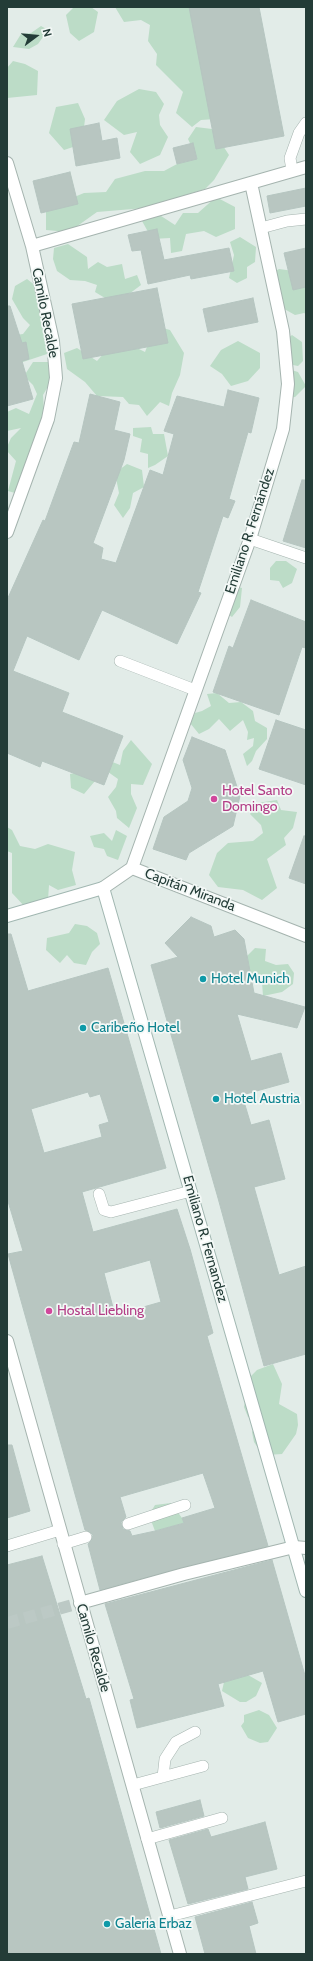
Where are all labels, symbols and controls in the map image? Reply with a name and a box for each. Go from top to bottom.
north arrow [16,16,56,56]
text: N [40,27,55,38]
street label: Camilo Recalde [28,267,62,359]
street label: Emiliano R. Fernández [222,466,278,596]
place label: Hotel Santo Domingo [222,783,293,816]
marker: Hotel Santo Domingo [209,794,219,804]
street label: Capitán Miranda [142,865,238,915]
place label: Hotel Munich [211,971,290,987]
marker: Hotel Munich [198,974,208,984]
place label: Caribeño Hotel [91,1020,180,1036]
marker: Caribeño Hotel [78,1023,88,1033]
place label: Hotel Austria [224,1091,300,1107]
marker: Hotel Austria [211,1094,221,1104]
street label: Emiliano R. Fernandez [179,1174,231,1304]
place label: Hostal Liebling [57,1303,144,1319]
marker: Hostal Liebling [44,1306,54,1316]
street label: Camilo Recalde [72,1602,114,1694]
place label: Galeria Erbaz [115,1916,192,1932]
marker: Galeria Erbaz [102,1919,112,1929]

